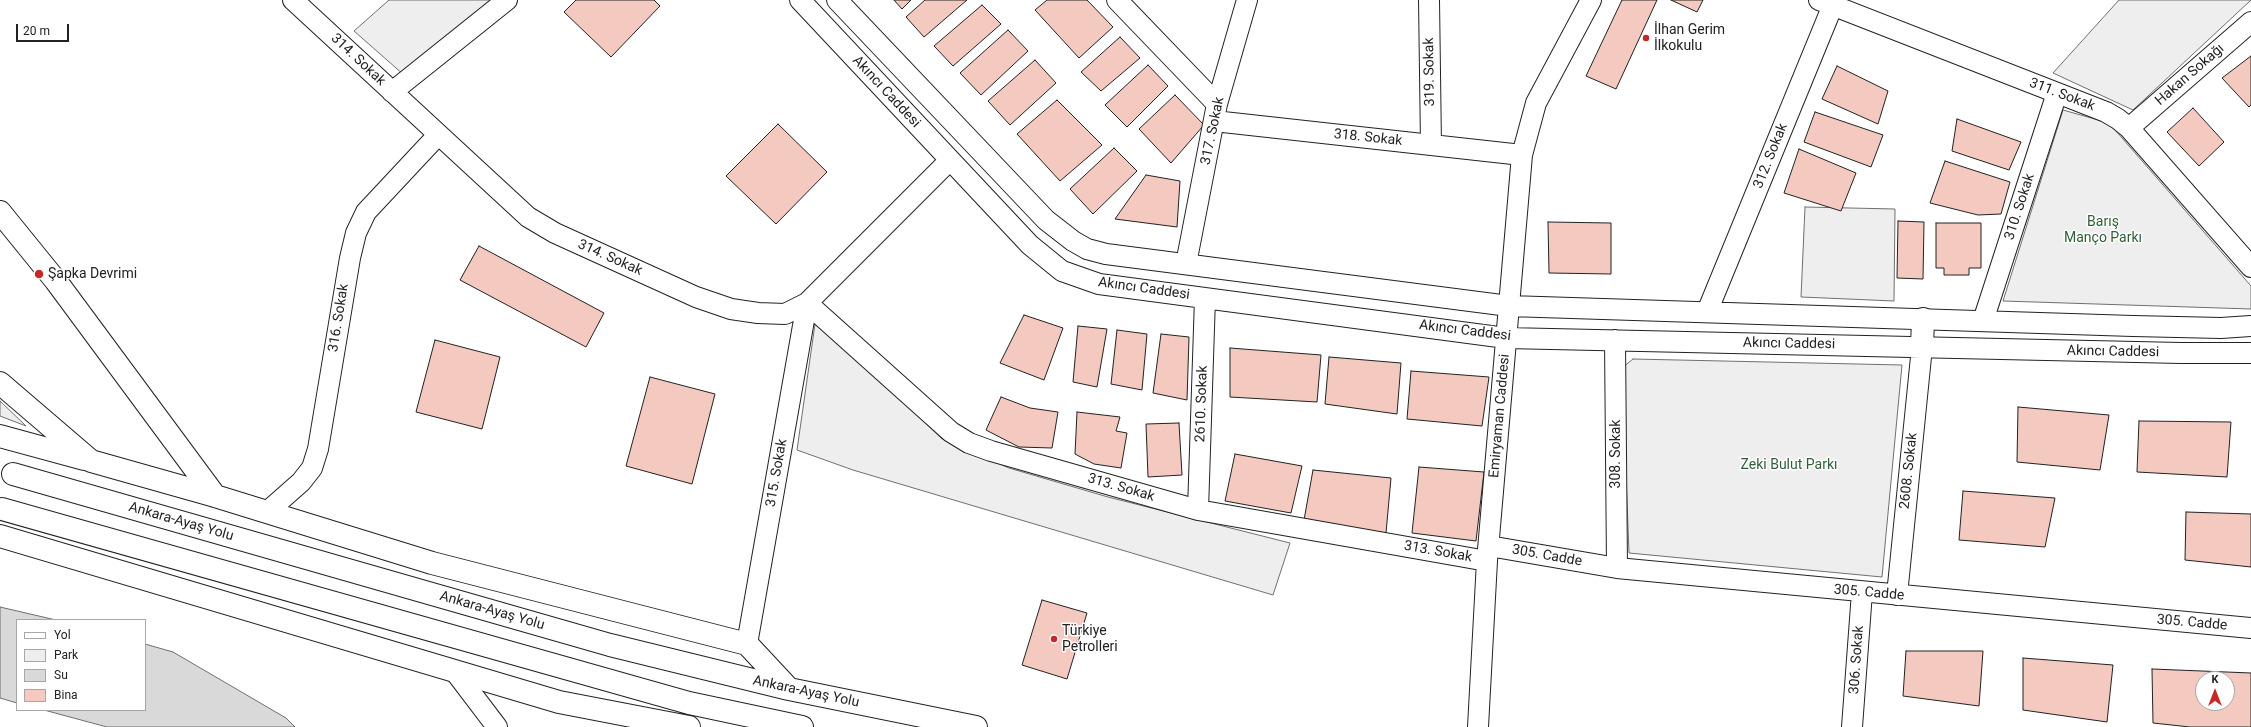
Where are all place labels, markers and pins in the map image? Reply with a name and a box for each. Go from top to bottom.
place label: İlhan Gerim İlkokulu [1654,22,1725,54]
marker: İlhan Gerim İlkokulu [1641,33,1651,43]
place label: Şapka Devrimi [48,266,137,282]
marker: Şapka Devrimi [33,268,45,280]
place label: Türkiye Petrolleri [1062,623,1118,656]
marker: Türkiye Petrolleri [1049,634,1059,644]

